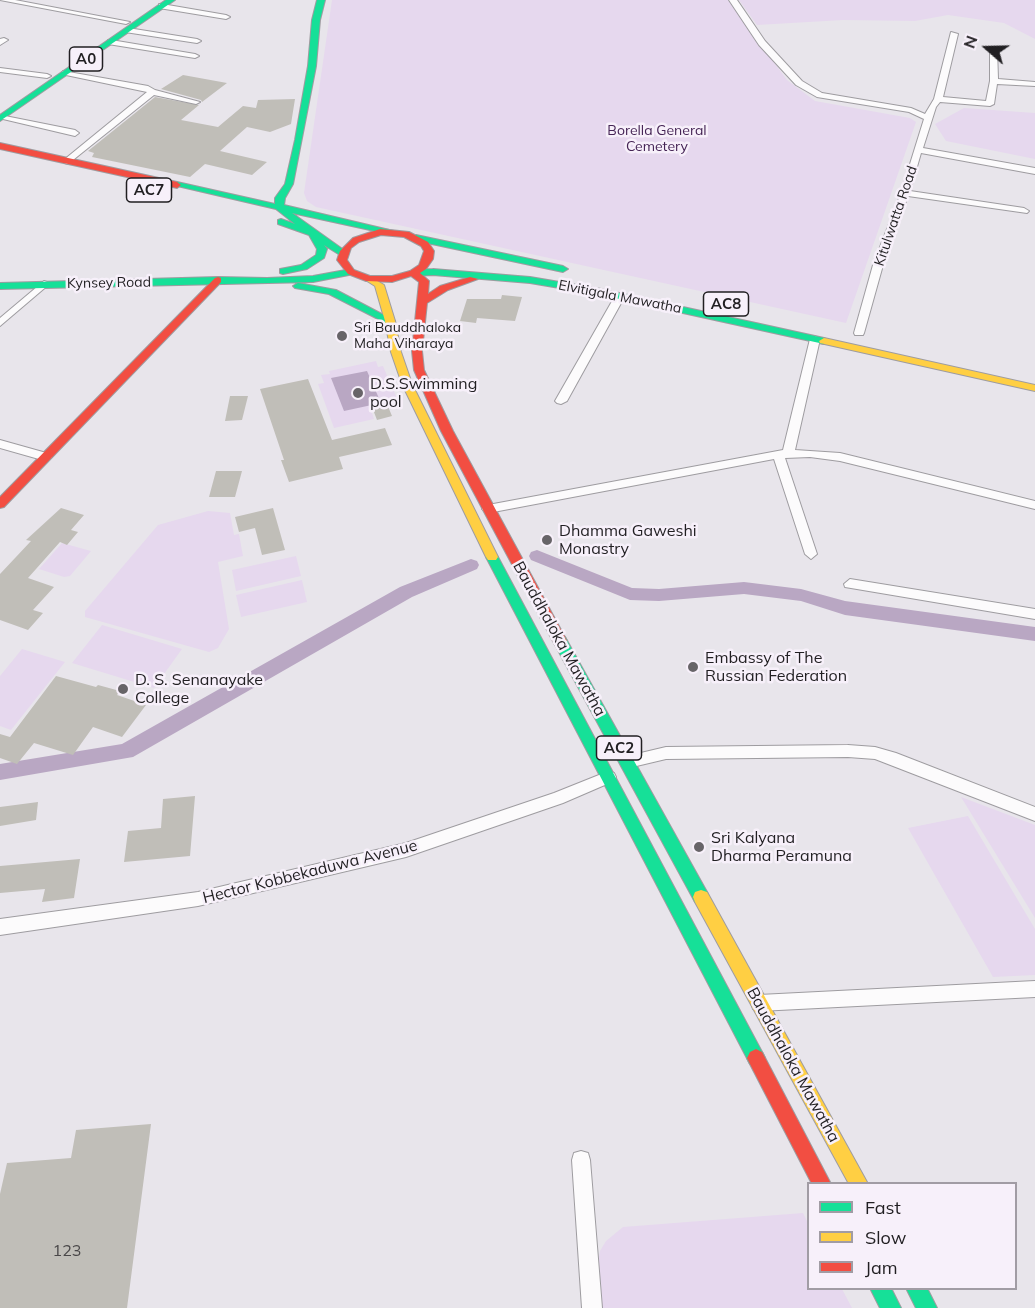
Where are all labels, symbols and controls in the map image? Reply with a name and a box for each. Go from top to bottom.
north arrow [957,18,1017,78]
text: N [959,33,982,51]
road number: A0 [70,47,103,71]
park label: Borella General Cemetery [607,123,707,156]
street label: Kitulwatta Road [871,164,921,268]
road number: AC7 [126,178,172,202]
street label: Kynsey Road [67,274,151,292]
street label: Elvitigala Mawatha [557,277,683,317]
road number: AC8 [704,292,748,316]
place label: Sri Bauddhaloka Maha Viharaya [354,320,461,352]
marker: Sri Bauddhaloka Maha Viharaya [335,329,349,343]
place label: D.S.Swimming pool [370,374,477,412]
marker: D.S.Swimming pool [351,386,365,400]
place label: Dhamma Gaweshi Monastry [559,521,697,559]
marker: Dhamma Gaweshi Monastry [540,533,554,547]
street label: Bauddhaloka Mawatha [508,558,610,720]
place label: Embassy of The Russian Federation [705,648,847,686]
marker: Embassy of The Russian Federation [686,660,700,674]
place label: D. S. Senanayake College [135,670,263,708]
marker: D. S. Senanayake College [116,682,130,696]
road number: AC2 [596,736,642,760]
place label: Sri Kalyana Dharma Peramuna [711,828,852,866]
street label: Hector Kobbekaduwa Avenue [201,836,419,908]
marker: Sri Kalyana Dharma Peramuna [692,840,706,854]
street label: Bauddhaloka Mawatha [742,984,844,1146]
legend [807,1182,1017,1290]
text: Fast [865,1196,901,1219]
text: Slow [865,1226,906,1249]
house number: 123 [53,1241,81,1261]
text: Jam [865,1256,898,1279]

